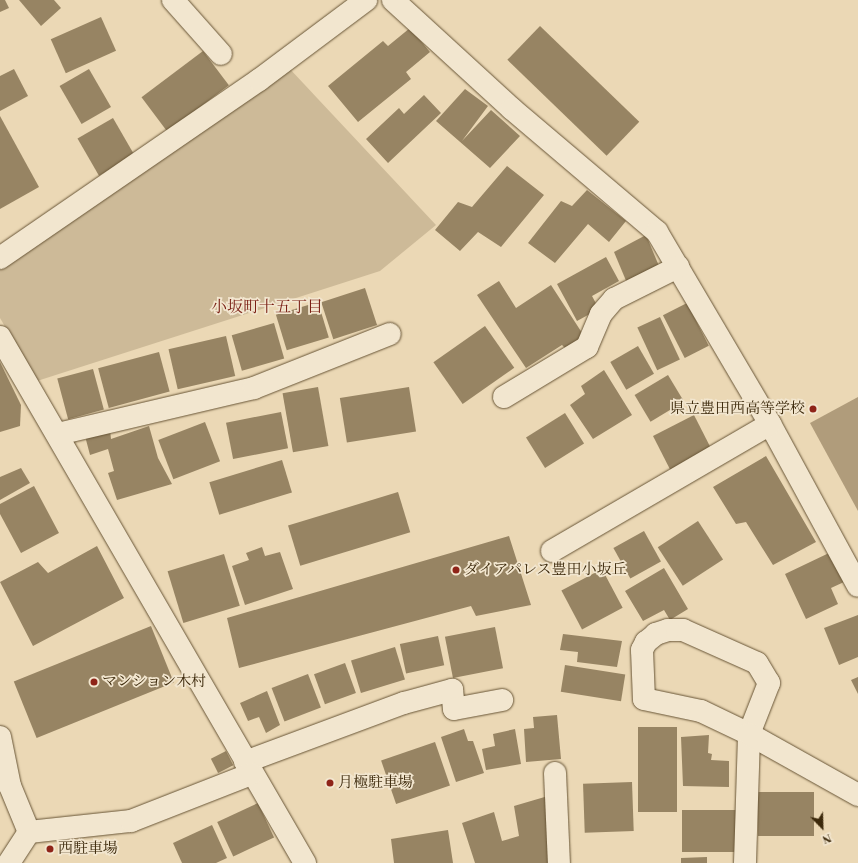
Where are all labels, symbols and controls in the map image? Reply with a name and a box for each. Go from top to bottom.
district label: 小坂町十五丁目 [211,297,323,317]
place label: 県立豊田西高等学校 [670,400,805,418]
marker: 県立豊田西高等学校 [808,404,818,414]
place label: ダイアパレス豊田小坂丘 [464,561,629,579]
marker: ダイアパレス豊田小坂丘 [451,565,461,575]
place label: マンション木村 [102,673,207,691]
marker: マンション木村 [89,677,99,687]
place label: 月極駐車場 [338,774,413,792]
marker: 月極駐車場 [325,778,335,788]
north arrow [802,807,842,847]
text: N [820,830,833,846]
place label: 西駐車場 [58,840,118,858]
marker: 西駐車場 [45,844,55,854]

